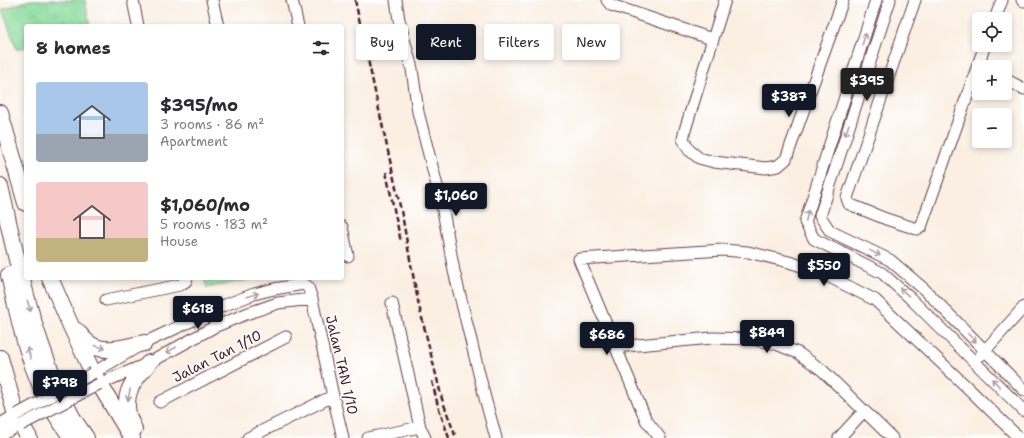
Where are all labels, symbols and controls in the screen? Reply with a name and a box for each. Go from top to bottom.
map controls [972,12,1012,148]
button: locate [972,12,1012,52]
chip: Buy [356,24,408,60]
chip: Rent [416,24,476,60]
chip: Filters [484,24,554,60]
chip: New [562,24,620,60]
one-way arrow [860,34,868,46]
text: 8 homes [36,37,111,59]
icon: filters [310,37,332,59]
button: + [972,60,1012,100]
pin: $395 [843,68,891,102]
text: $395 [850,72,884,89]
pin: $387 [765,84,813,118]
text: $387 [771,88,807,105]
text: $395/mo [160,94,238,116]
icon: home [68,98,116,146]
button: − [972,108,1012,148]
text: 3 rooms · 86 m² [160,116,264,133]
one-way arrow [843,124,851,136]
text: Apartment [160,133,228,150]
pin: $1,060 [423,183,489,217]
text: $1,060 [434,187,478,204]
text: $1,060/mo [160,194,250,216]
icon: home [68,198,116,246]
one-way arrow [803,210,811,223]
text: 5 rooms · 183 m² [160,216,268,233]
text: House [160,233,198,250]
one-way arrow [868,250,880,257]
pin: $550 [800,253,848,287]
text: $550 [807,257,841,274]
one-way arrow [899,288,909,297]
one-way arrow [247,291,260,298]
pin: $618 [174,296,222,330]
one-way arrow [26,299,33,312]
text: $618 [182,300,214,317]
street label: Jalan TAN 1/10 [322,313,362,417]
pin: $849 [743,320,791,354]
pin: $686 [583,322,631,356]
text: $849 [749,324,785,341]
street label: Jalan Tan 1/10 [169,326,265,386]
text: $686 [589,326,625,343]
one-way arrow [967,333,977,343]
one-way arrow [94,344,107,352]
one-way arrow [166,347,178,355]
one-way arrow [25,348,33,360]
pin: $798 [36,370,84,404]
text: $798 [42,374,78,391]
one-way arrow [991,378,1001,388]
one-way arrow [124,389,132,402]

